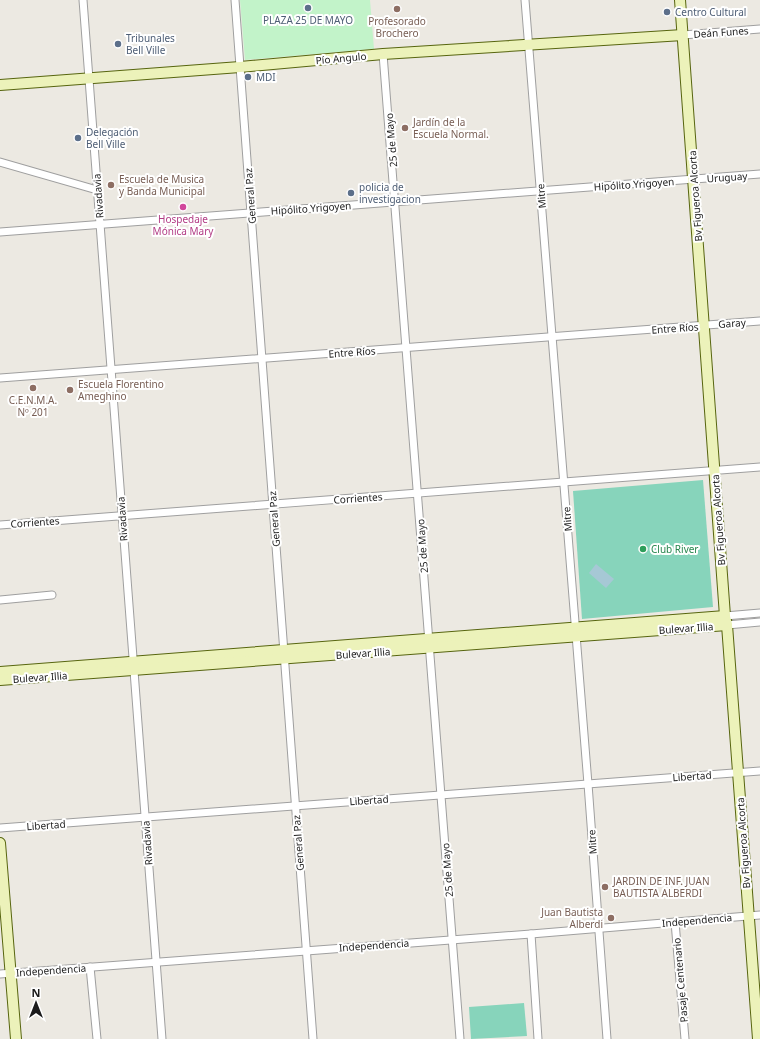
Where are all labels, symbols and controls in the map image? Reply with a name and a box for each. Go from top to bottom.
marker: PLAZA 25 DE MAYO [303,3,313,13]
marker: Profesorado Brochero [392,4,402,14]
place label: Centro Cultural [675,5,746,19]
marker: Centro Cultural [662,7,672,17]
place label: PLAZA 25 DE MAYO [263,13,353,27]
place label: Profesorado Brochero [368,14,426,40]
street label: Deán Funes [693,23,749,41]
place label: Tribunales Bell Ville [126,31,175,57]
marker: Tribunales Bell Ville [113,39,123,49]
street label: Pío Angulo [315,49,367,67]
place label: MDI [256,70,276,84]
marker: MDI [243,72,253,82]
street label: 25 de Mayo [382,112,400,168]
place label: Jardín de la Escuela Normal. [412,115,489,141]
marker: Jardín de la Escuela Normal. [400,123,410,133]
place label: Delegación Bell Ville [86,125,139,151]
marker: Delegación Bell Ville [73,133,83,143]
street label: Bv Figueroa Alcorta [685,150,705,242]
street label: General Paz [241,167,259,224]
street label: Uruguay [706,169,749,185]
place label: Escuela de Musica y Banda Municipal [119,172,205,198]
street label: Rivadavia [89,173,107,219]
street label: Hipólito Yrigoyen [593,174,675,194]
marker: Escuela de Musica y Banda Municipal [106,180,116,190]
place label: policia de investigacion [359,180,421,206]
street label: Mitre [533,183,549,209]
marker: policia de investigacion [346,188,356,198]
street label: Hipólito Yrigoyen [270,198,352,218]
marker: Hospedaje Mónica Mary [178,202,188,212]
place label: Hospedaje Mónica Mary [153,212,214,238]
street label: Garay [718,315,747,331]
street label: Entre Ríos [651,319,699,337]
street label: Entre Ríos [328,343,376,361]
place label: Escuela Florentino Ameghino [78,377,164,403]
marker: C.E.N.M.A. Nº 201 [28,383,38,393]
marker: Escuela Florentino Ameghino [65,385,75,395]
place label: C.E.N.M.A. Nº 201 [9,393,57,419]
street label: Bv Figueroa Alcorta [708,474,728,566]
street label: Corrientes [333,489,383,507]
street label: General Paz [265,490,283,547]
street label: Rivadavia [113,496,131,542]
street label: Mitre [559,506,575,532]
street label: Corrientes [10,513,60,531]
street label: 25 de Mayo [413,518,431,574]
place label: Club River [651,542,698,556]
marker: Club River [638,544,648,554]
street label: Bulevar Illia [658,619,714,637]
street label: Bulevar Illia [335,644,391,662]
street label: Bulevar Illia [12,668,68,686]
street label: Libertad [672,768,712,784]
street label: Libertad [349,792,389,808]
street label: Bv Figueroa Alcorta [733,797,753,889]
street label: General Paz [289,814,307,871]
street label: Libertad [26,817,66,833]
street label: Rivadavia [138,820,156,866]
street label: Mitre [584,829,600,855]
street label: 25 de Mayo [438,842,456,898]
place label: JARDIN DE INF. JUAN BAUTISTA ALBERDI [612,874,709,900]
marker: JARDIN DE INF. JUAN BAUTISTA ALBERDI [600,882,610,892]
place label: Juan Bautista Alberdi [540,905,603,931]
street label: Independencia [661,910,733,930]
marker: Juan Bautista Alberdi [606,913,616,923]
street label: Independencia [338,936,410,954]
street label: Pasaje Centenario [669,937,691,1023]
street label: Independencia [15,961,87,979]
north arrow [16,983,56,1023]
text: N [32,985,40,1000]

